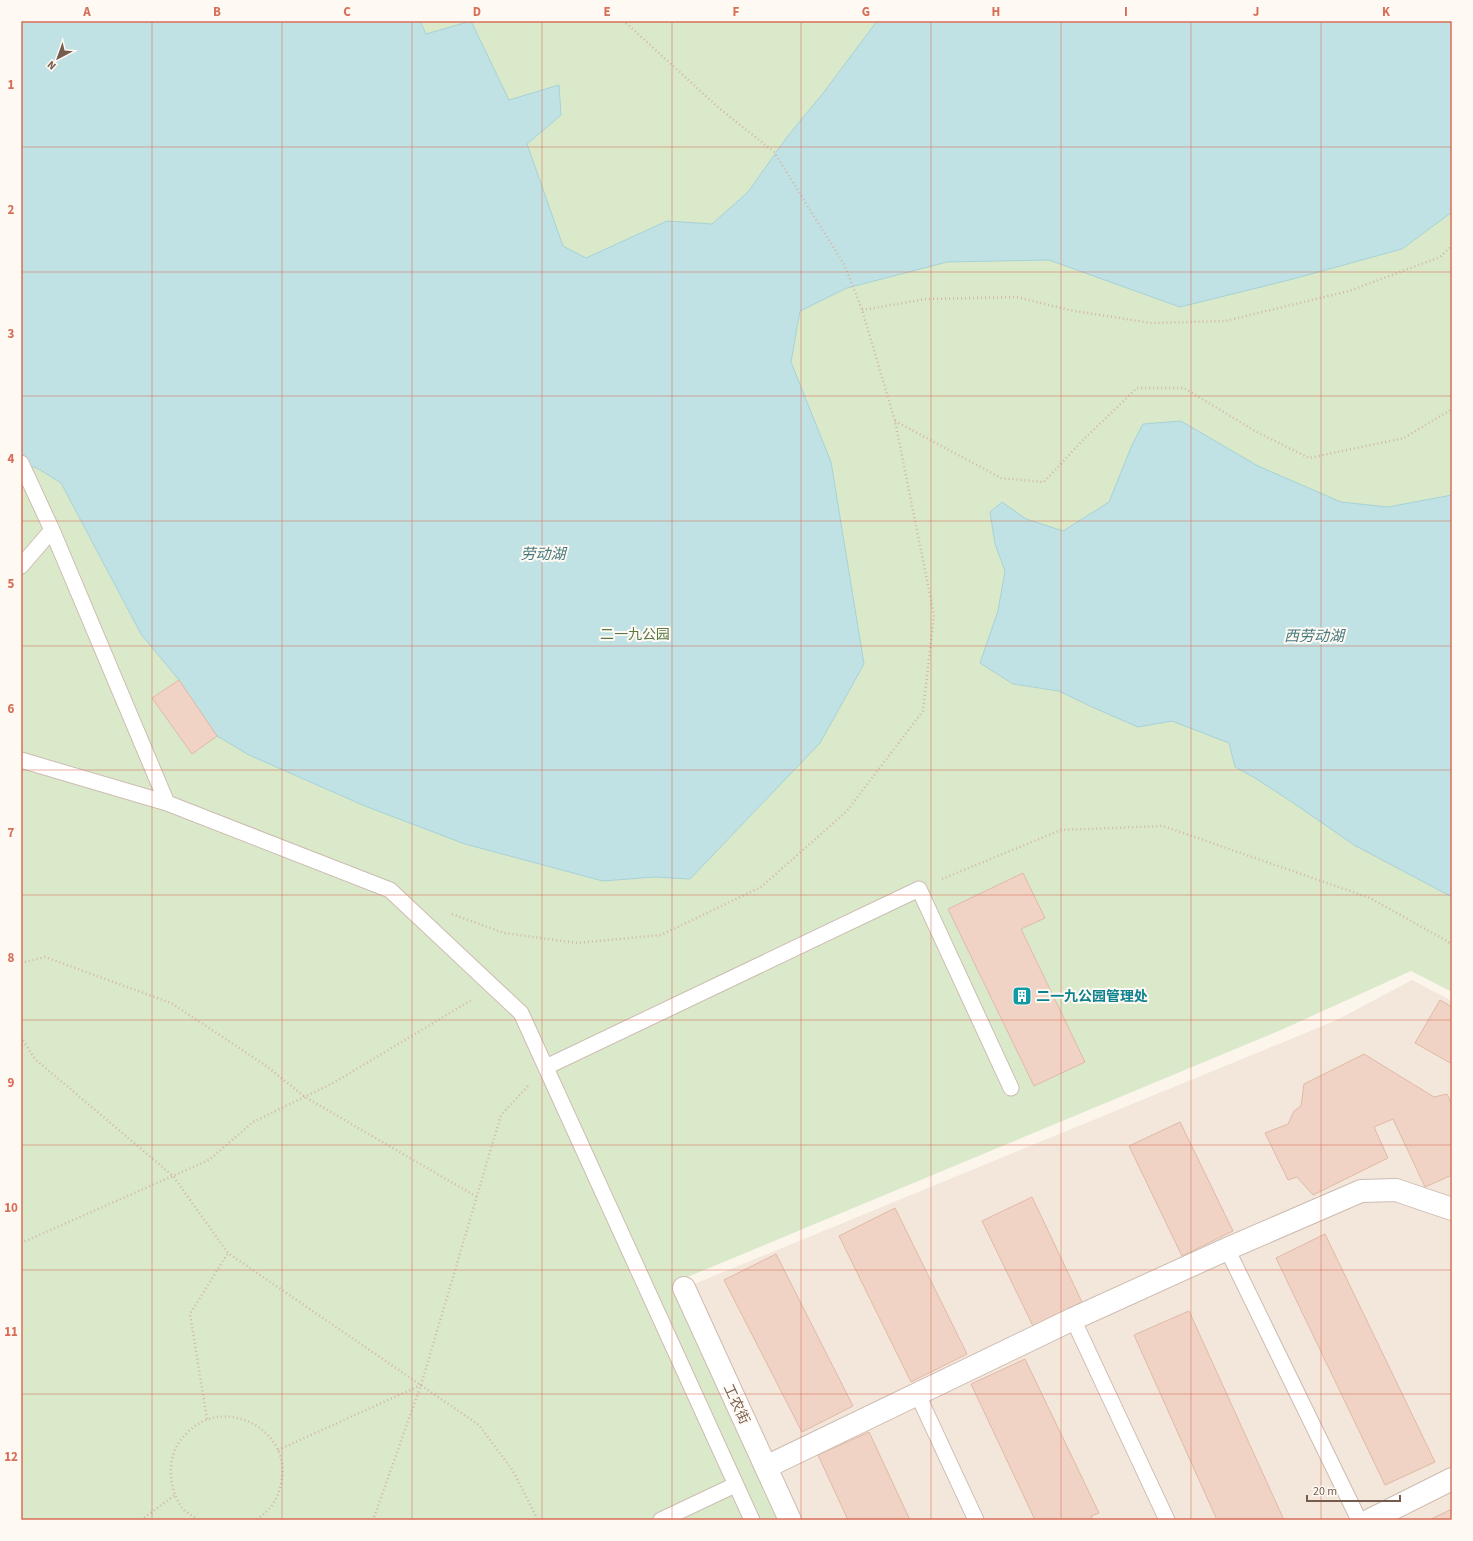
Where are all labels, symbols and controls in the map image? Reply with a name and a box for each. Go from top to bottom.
text: A [82,3,91,21]
text: B [213,3,221,21]
text: C [343,3,351,21]
text: D [473,3,481,21]
text: E [603,3,611,21]
text: F [733,3,740,21]
text: G [862,3,870,21]
text: H [992,3,1000,21]
text: I [1124,3,1128,21]
text: J [1253,3,1259,21]
text: K [1382,3,1391,21]
north arrow [38,38,78,78]
text: N [44,57,59,73]
text: 1 [8,76,15,94]
text: 2 [8,201,15,219]
text: 3 [8,325,15,343]
text: 4 [8,450,15,468]
water label: 劳动湖 [520,544,567,565]
text: 5 [8,575,15,593]
park label: 二一九公园 [600,625,670,645]
water label: 西劳动湖 [1284,626,1346,647]
text: 6 [8,700,15,718]
text: 7 [8,824,15,842]
text: 8 [8,949,15,967]
building icon: 二一九公园管理处 [1011,985,1033,1007]
place label: 二一九公园管理处 [1036,987,1148,1007]
text: 9 [8,1074,15,1092]
text: 10 [4,1199,18,1217]
text: 11 [4,1323,18,1341]
street label: 工农街 [718,1381,754,1428]
text: 12 [4,1448,18,1466]
scale bar [1307,1477,1400,1503]
text: 20 m [1313,1483,1337,1500]

